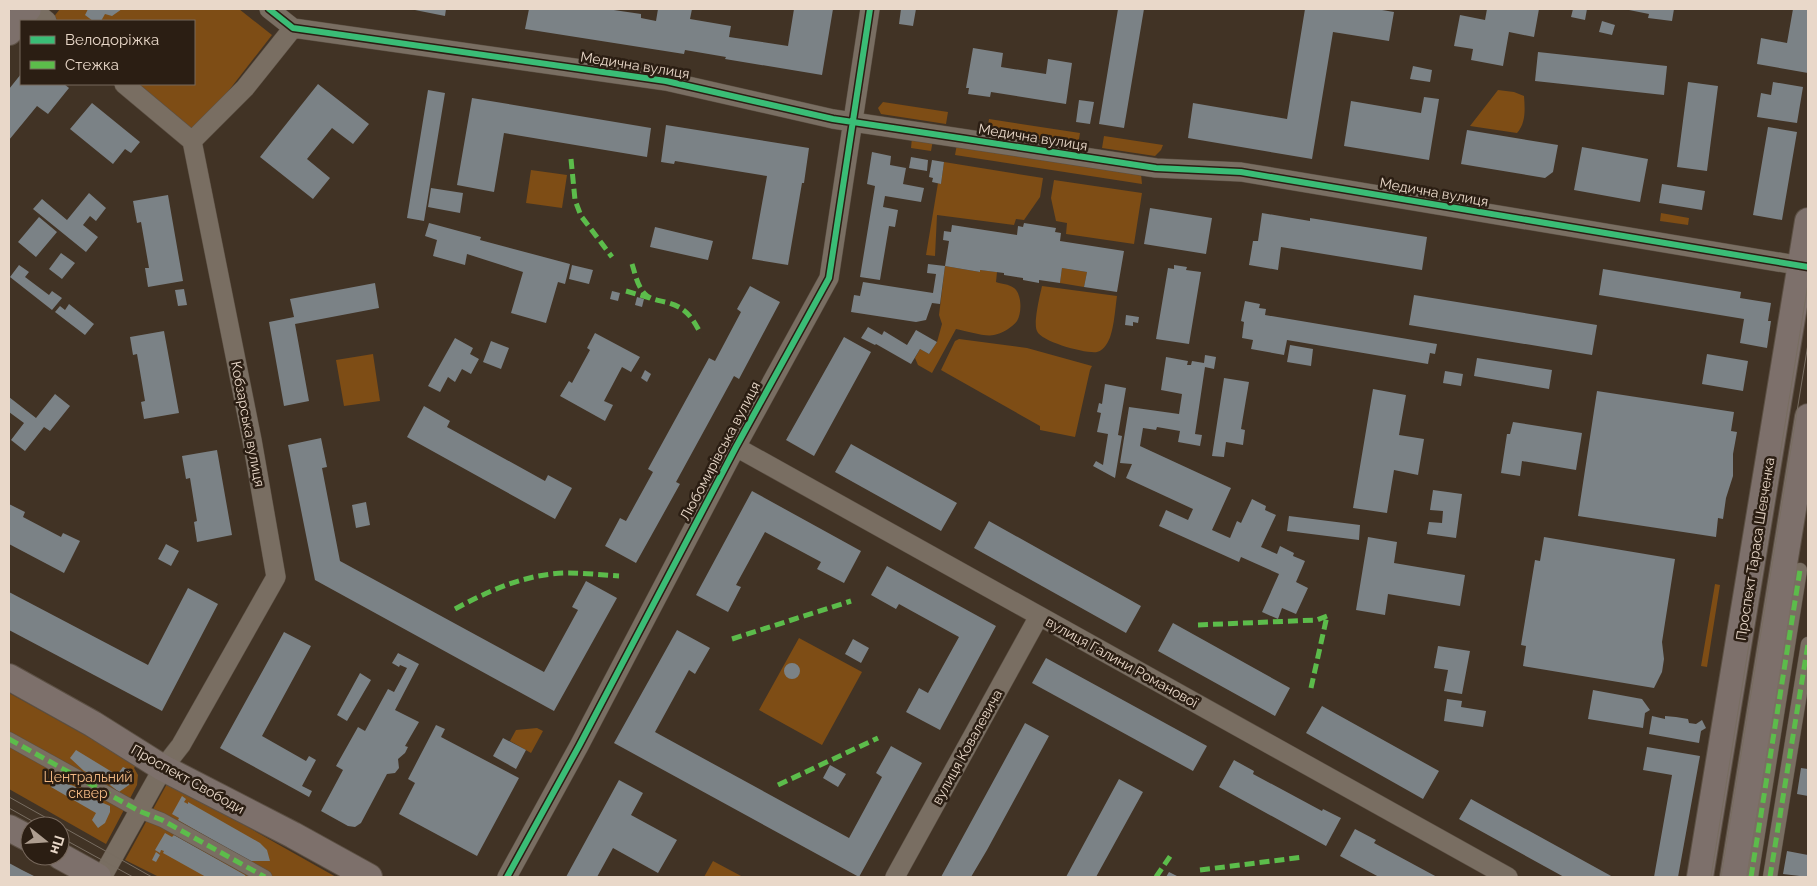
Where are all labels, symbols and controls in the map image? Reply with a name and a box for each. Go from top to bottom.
legend [20,20,195,85]
text: Велодоріжка [65,31,159,49]
street label: Медична вулиця [579,48,691,82]
text: Стежка [65,56,119,74]
street label: Медична вулиця [977,120,1089,154]
street label: Медична вулиця [1378,175,1490,209]
street label: Кобзарська вулиця [228,360,268,488]
street label: Любомирівська вулиця [677,379,763,523]
street label: Проспект Тараса Шевченка [1733,456,1777,642]
street label: вулиця Галини Романової [1043,613,1201,711]
street label: вулиця Ковалевича [929,687,1005,807]
street label: Проспект Свободи [129,741,247,817]
park label: Центральний сквер [43,769,133,801]
north arrow [20,816,70,866]
text: Пн [47,834,68,856]

